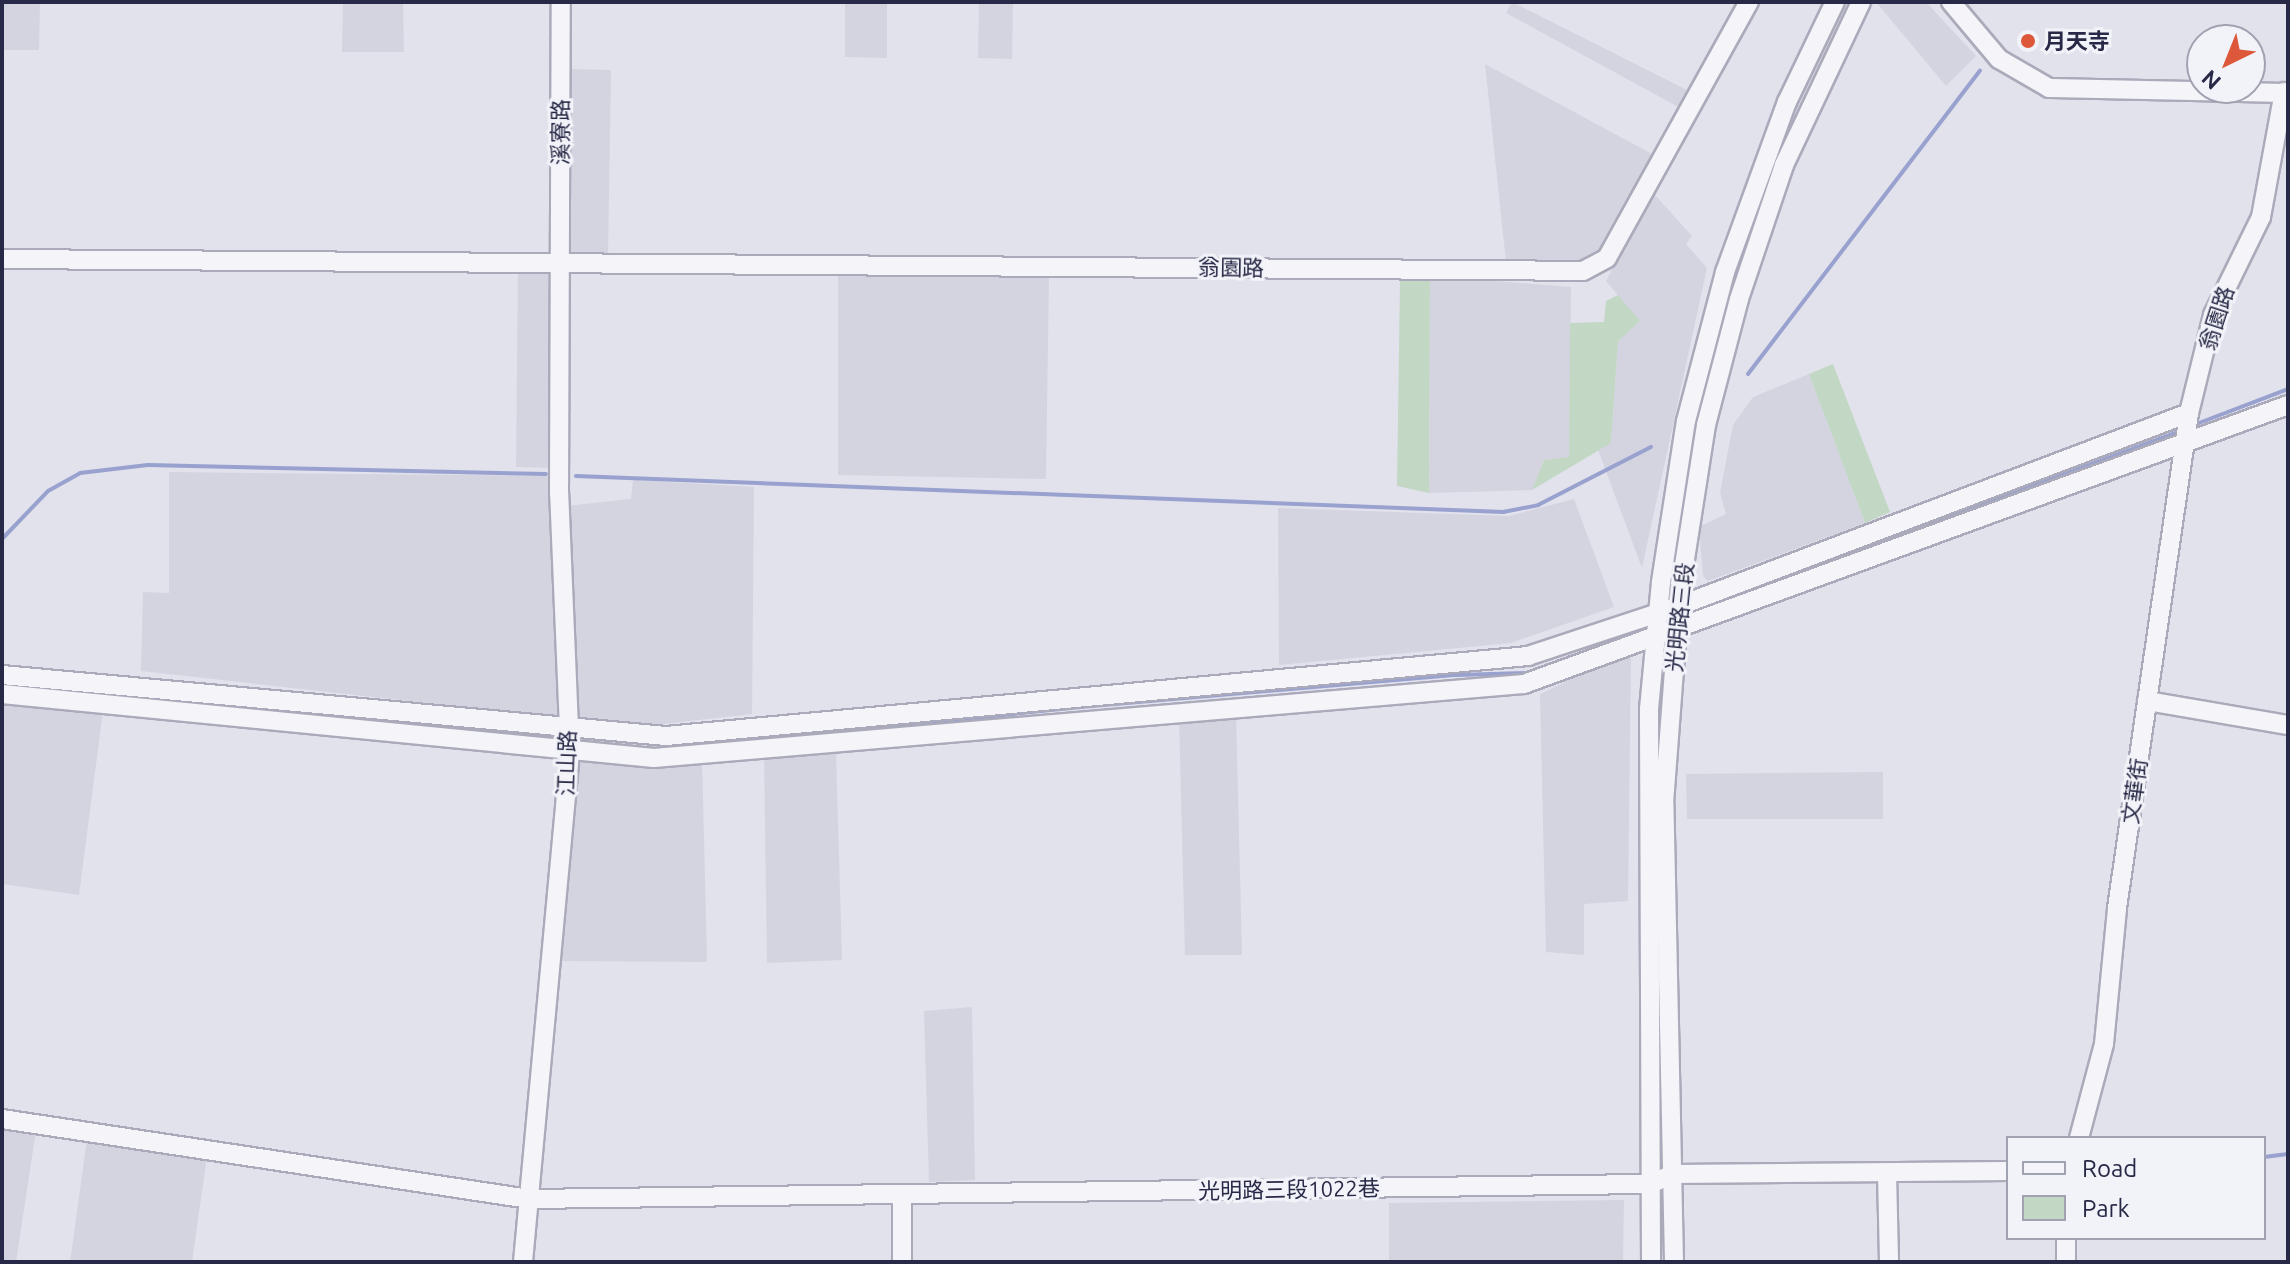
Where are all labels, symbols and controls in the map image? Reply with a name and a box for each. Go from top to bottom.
north arrow [2186,24,2266,104]
place label: 月天寺 [2044,28,2110,54]
marker: 月天寺 [2019,32,2037,50]
text: N [2196,66,2225,95]
street label: 溪寮路 [547,99,573,165]
street label: 翁園路 [1198,253,1264,281]
street label: 翁園路 [2193,283,2239,353]
street label: 光明路三段 [1660,561,1698,673]
street label: 江山路 [552,730,580,796]
street label: 文華街 [2116,756,2152,826]
legend [2006,1136,2266,1240]
text: Road [2082,1155,2137,1182]
street label: 光明路三段1022巷 [1198,1174,1380,1204]
text: Park [2082,1195,2130,1222]

